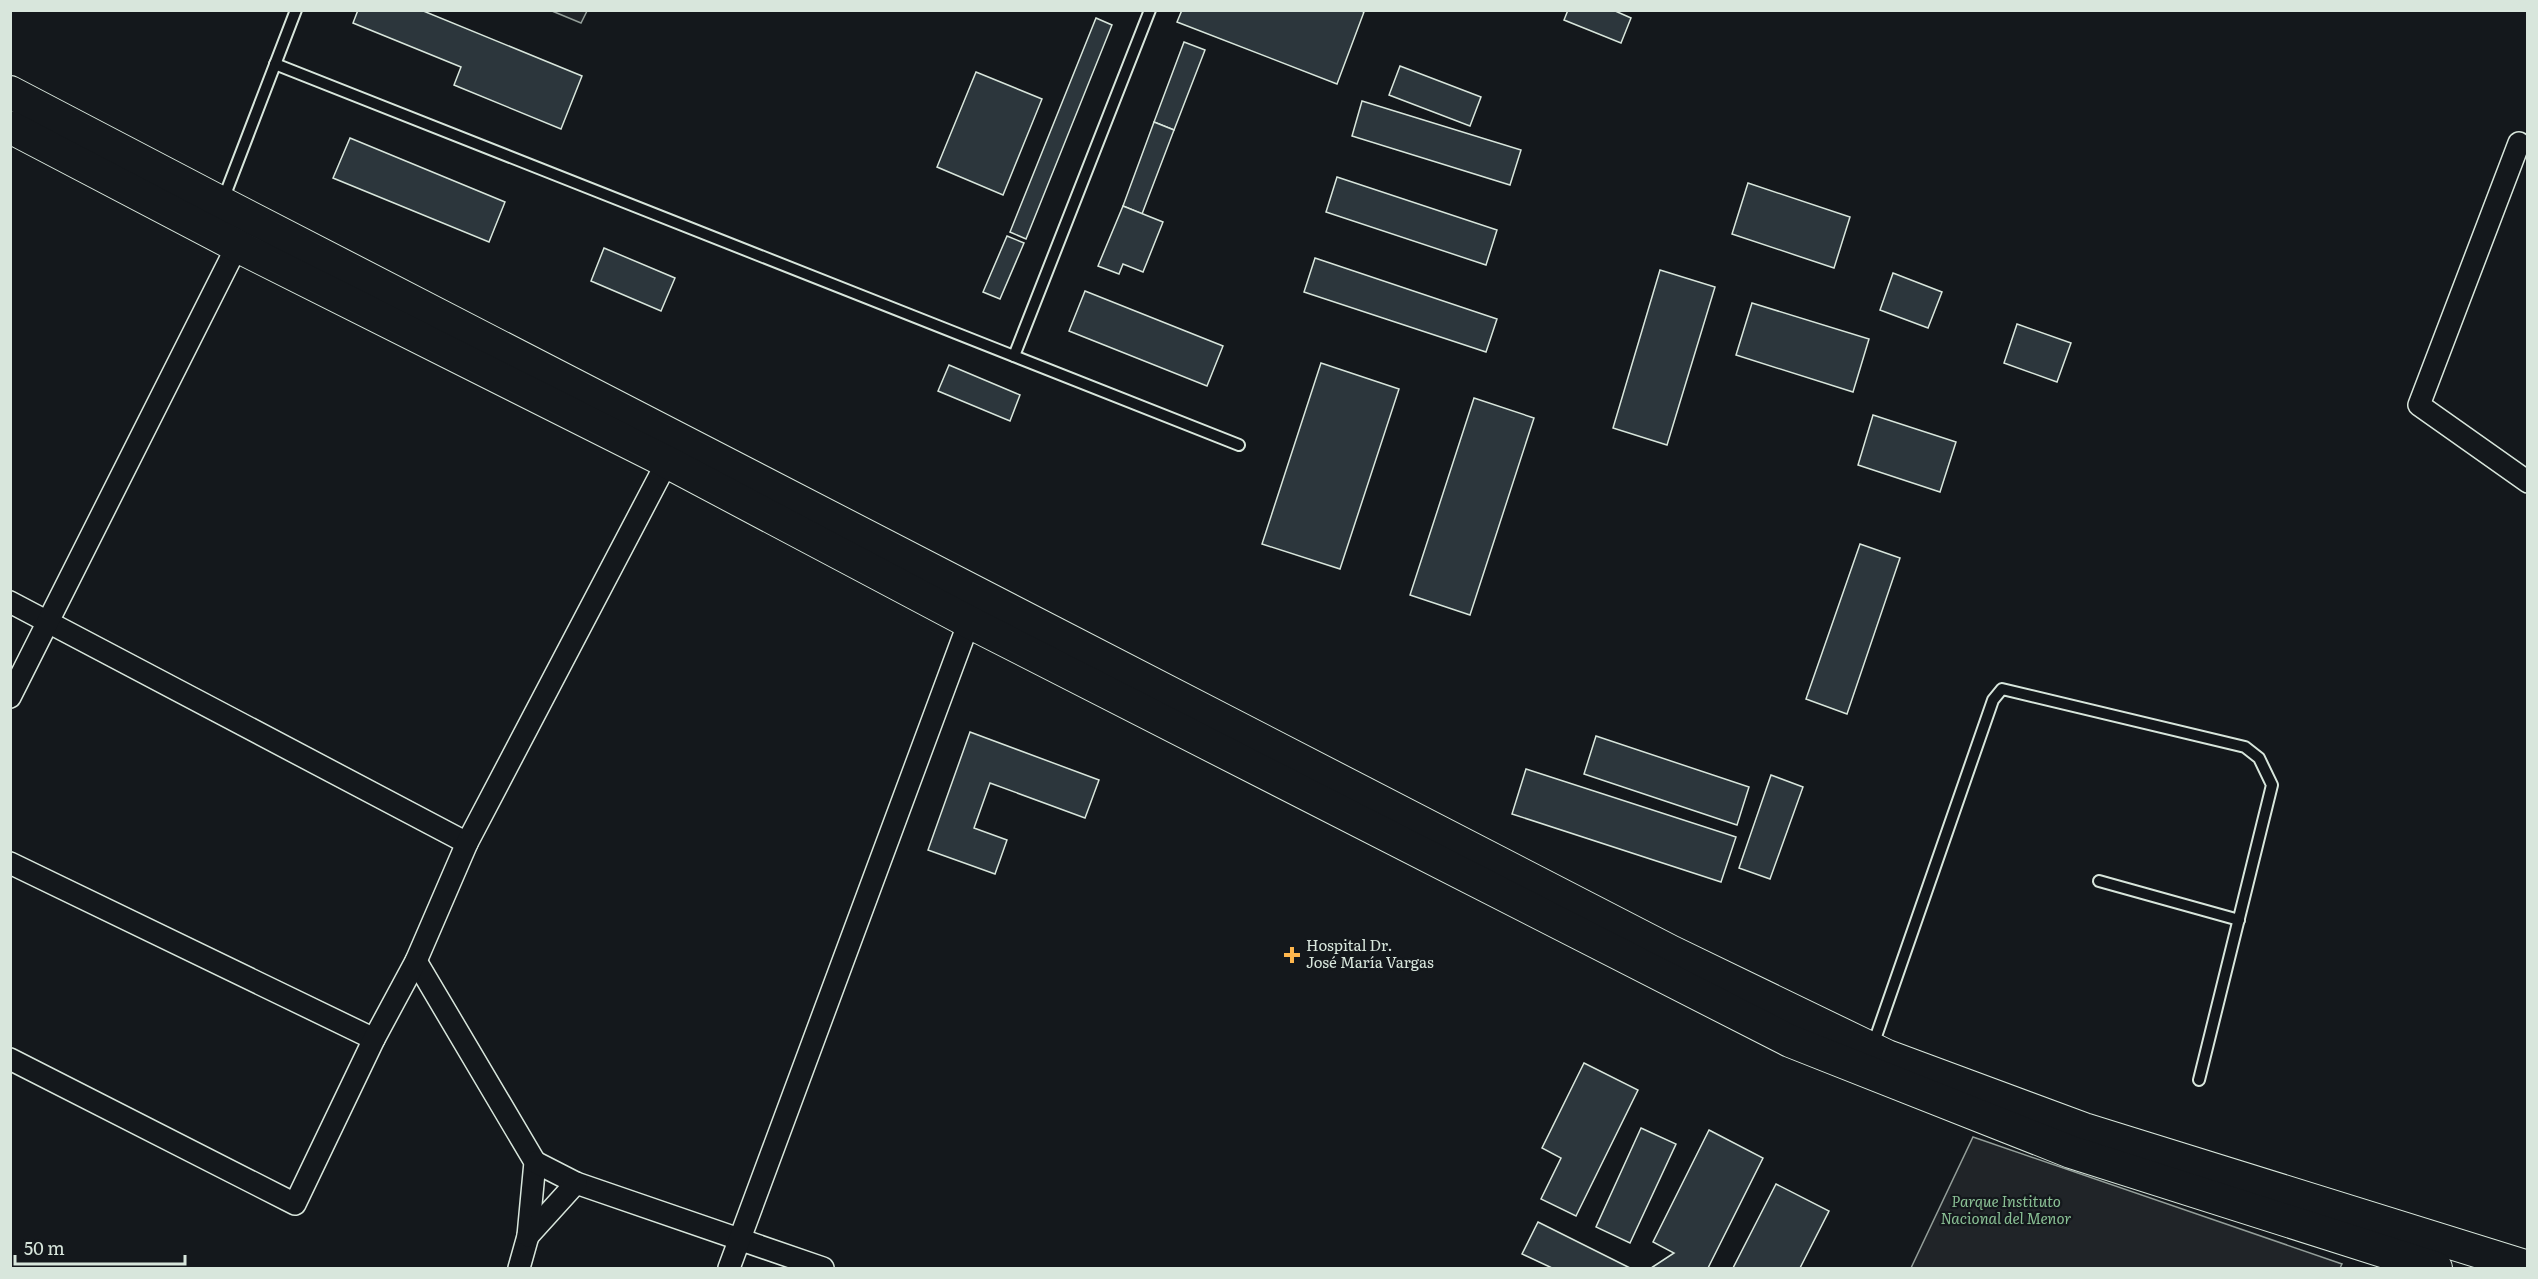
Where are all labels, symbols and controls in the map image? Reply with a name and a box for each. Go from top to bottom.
place label: Hospital Dr. José María Vargas [1306,933,1434,973]
marker: Hospital Dr. José María Vargas [1283,946,1301,964]
park label: Parque Instituto Nacional del Menor [1940,1189,2072,1229]
scale bar [15,1228,184,1266]
text: 50 m [24,1234,65,1261]

